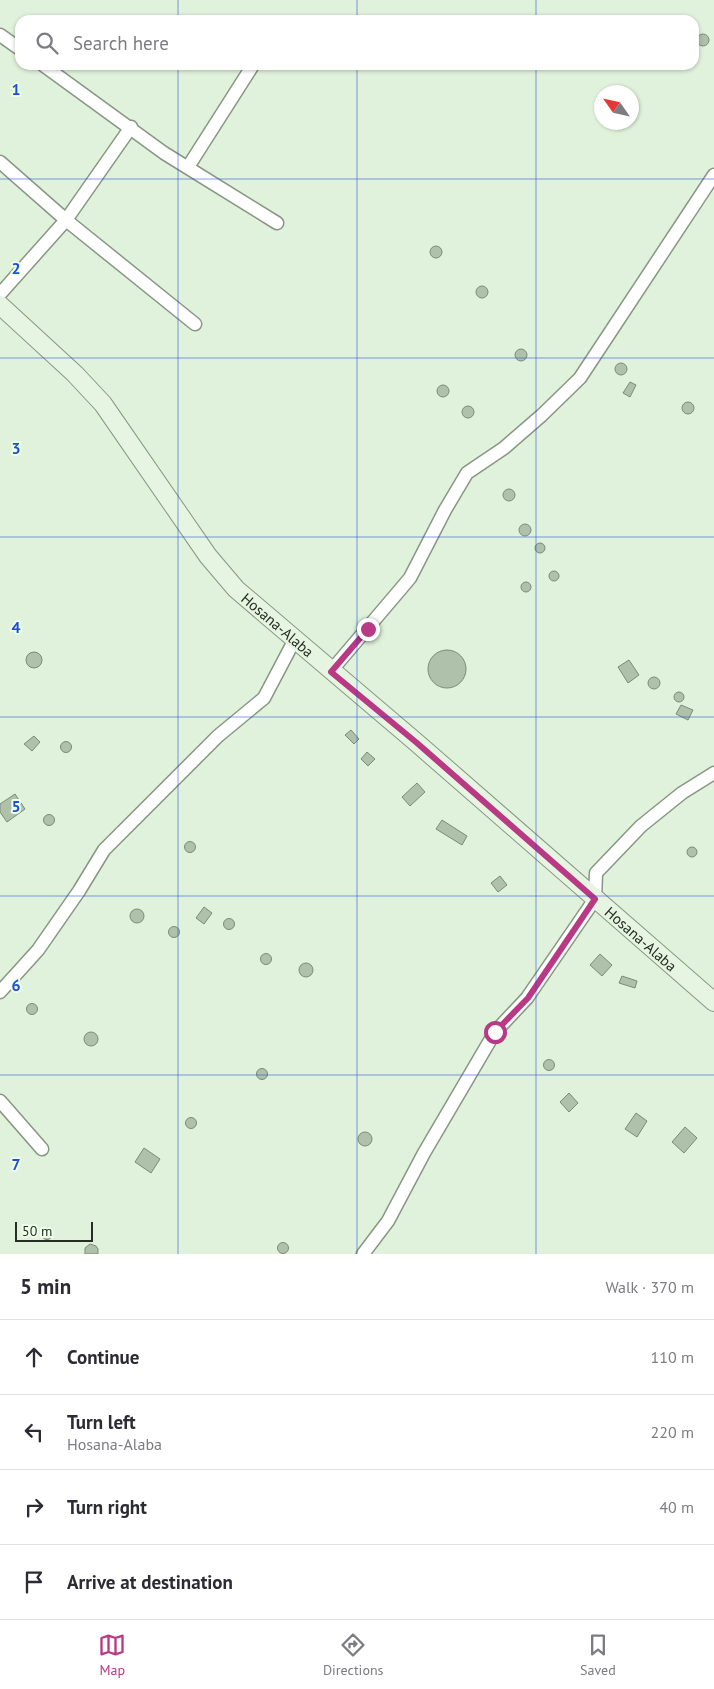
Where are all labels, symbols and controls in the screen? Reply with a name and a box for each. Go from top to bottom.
search box [15,15,699,70]
icon: search [33,29,61,57]
text: Search here [73,31,169,55]
text: 1 [11,79,21,99]
north arrow [594,85,639,130]
text: 2 [11,258,21,278]
text: 3 [11,438,21,458]
street label: Hosana-Alaba [238,589,318,661]
text: 4 [11,617,21,637]
route end [357,618,380,641]
text: 5 [11,796,21,816]
street label: Hosana-Alaba [601,902,681,975]
text: 6 [11,975,21,995]
route start [484,1021,507,1044]
text: 7 [11,1154,21,1174]
scale bar [15,1219,92,1242]
text: 50 m [22,1222,52,1240]
text: 5 min [20,1273,71,1300]
text: Walk · 370 m [605,1277,694,1297]
icon: ahead [20,1343,48,1371]
text: Continue [67,1345,139,1369]
text: 110 m [651,1347,694,1367]
text: Turn left [67,1410,136,1434]
icon: left [20,1418,48,1446]
text: 220 m [651,1422,694,1442]
text: Hosana-Alaba [67,1434,162,1454]
icon: right [20,1493,48,1521]
text: Turn right [67,1495,147,1519]
text: 40 m [659,1497,694,1517]
icon: arrive [20,1568,48,1596]
text: Arrive at destination [67,1570,233,1594]
tab: Map [98,1631,126,1679]
tab: Directions [323,1631,383,1679]
tab: Saved [580,1631,616,1679]

